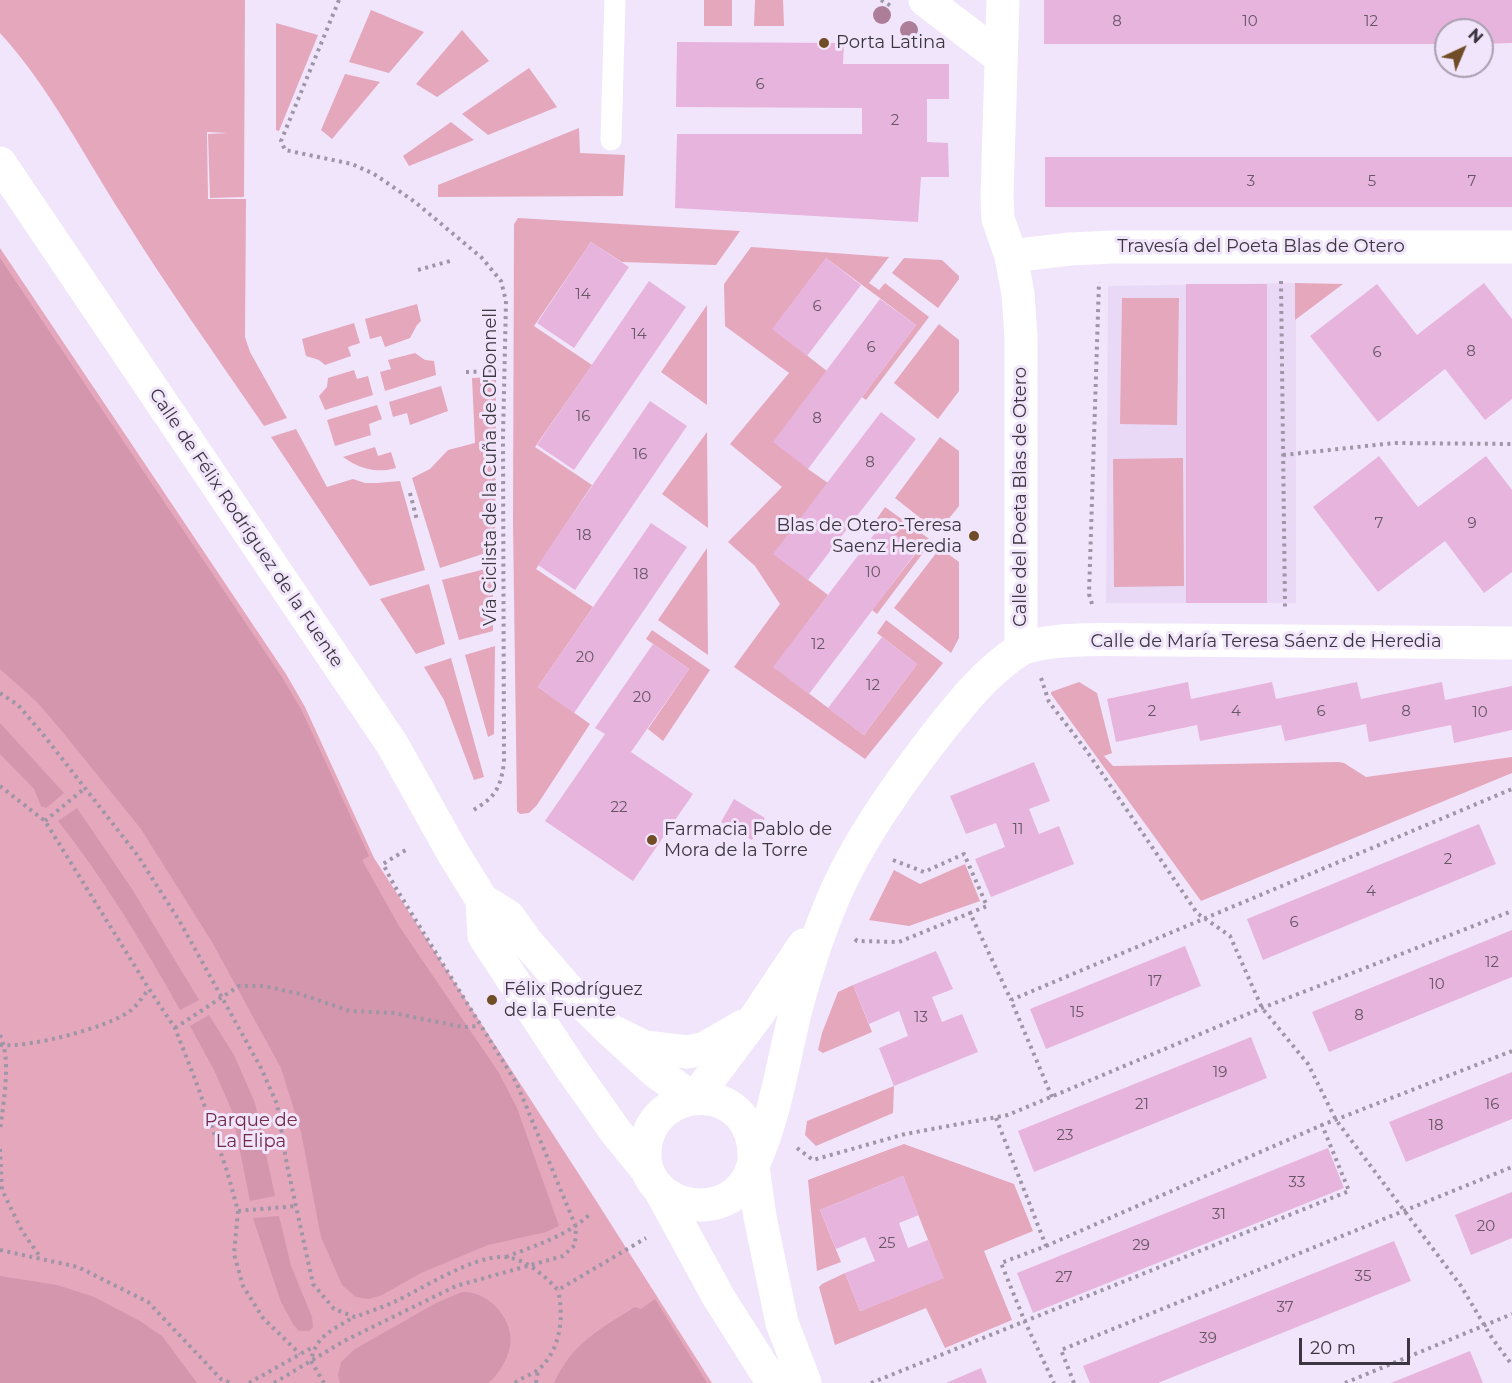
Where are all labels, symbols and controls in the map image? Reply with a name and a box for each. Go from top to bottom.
house number: 8 [1112,13,1122,31]
house number: 10 [1242,13,1258,31]
house number: 12 [1364,13,1378,31]
north arrow [1434,18,1494,78]
text: N [1464,25,1487,47]
place label: Porta Latina [836,32,946,54]
marker: Porta Latina [817,36,831,50]
house number: 6 [755,76,765,94]
house number: 2 [891,112,899,130]
house number: 3 [1247,173,1255,191]
house number: 5 [1368,173,1376,191]
house number: 7 [1468,173,1476,191]
street label: Travesía del Poeta Blas de Otero [1117,236,1405,258]
house number: 14 [575,286,591,304]
house number: 6 [812,298,822,316]
street label: Vía Ciclista de la Cuña de O'Donnell [480,308,502,626]
house number: 14 [631,326,647,344]
house number: 6 [866,339,876,357]
house number: 8 [1466,343,1476,361]
house number: 6 [1372,344,1382,362]
street label: Calle del Poeta Blas de Otero [1010,367,1032,627]
street label: Calle de Félix Rodríguez de la Fuente [144,384,348,672]
house number: 16 [576,408,590,426]
house number: 8 [812,410,822,428]
house number: 16 [633,446,647,464]
house number: 8 [865,454,875,472]
place label: Blas de Otero-Teresa Saenz Heredia [776,515,962,558]
house number: 7 [1375,515,1383,533]
house number: 9 [1467,515,1477,533]
house number: 18 [577,527,591,545]
marker: Blas de Otero-Teresa Saenz Heredia [967,529,981,543]
house number: 10 [865,564,881,582]
house number: 18 [634,566,648,584]
street label: Calle de María Teresa Sáenz de Heredia [1090,631,1442,653]
house number: 12 [811,636,825,654]
house number: 20 [576,649,594,667]
house number: 12 [866,677,880,695]
house number: 20 [633,689,651,707]
house number: 2 [1148,703,1156,721]
house number: 4 [1231,703,1241,721]
house number: 6 [1316,703,1326,721]
house number: 8 [1401,703,1411,721]
house number: 10 [1472,704,1488,722]
house number: 22 [610,799,628,817]
place label: Farmacia Pablo de Mora de la Torre [664,819,832,862]
house number: 11 [1013,821,1023,839]
marker: Farmacia Pablo de Mora de la Torre [645,833,659,847]
house number: 2 [1444,851,1452,869]
house number: 4 [1366,883,1376,901]
house number: 6 [1289,914,1299,932]
house number: 12 [1485,954,1499,972]
house number: 17 [1148,973,1162,991]
house number: 10 [1429,976,1445,994]
place label: Félix Rodríguez de la Fuente [504,979,643,1022]
marker: Félix Rodríguez de la Fuente [485,993,499,1007]
house number: 15 [1070,1004,1084,1022]
house number: 8 [1354,1007,1364,1025]
house number: 13 [914,1009,928,1027]
house number: 19 [1213,1064,1227,1082]
house number: 21 [1135,1096,1149,1114]
house number: 16 [1485,1096,1499,1114]
park label: Parque de La Elipa [204,1110,298,1152]
house number: 18 [1429,1117,1443,1135]
house number: 23 [1057,1127,1073,1145]
house number: 33 [1289,1174,1305,1192]
house number: 31 [1212,1206,1226,1224]
house number: 20 [1477,1218,1495,1236]
house number: 25 [878,1235,896,1253]
house number: 29 [1132,1237,1150,1255]
house number: 35 [1355,1268,1371,1286]
house number: 27 [1055,1269,1073,1287]
house number: 37 [1276,1299,1294,1317]
scale bar [1302,1326,1413,1364]
house number: 39 [1199,1330,1217,1348]
text: 20 m [1310,1337,1356,1359]

